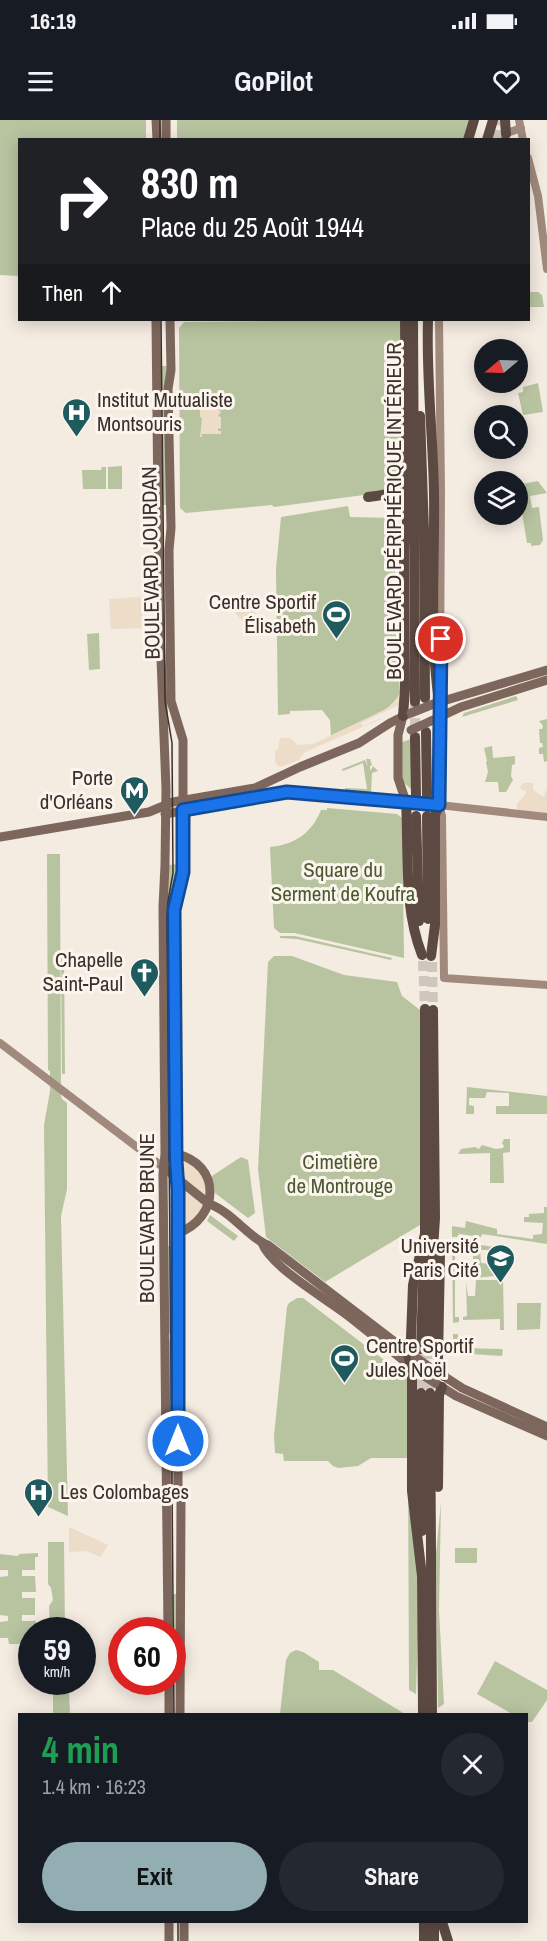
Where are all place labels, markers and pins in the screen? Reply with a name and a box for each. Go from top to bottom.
place label: Institut Mutualiste Montsouris [97,385,233,438]
hospital icon: Institut Mutualiste Montsouris [60,396,92,438]
place label: Centre Sportif Élisabeth [209,587,316,640]
sports icon: Centre Sportif Élisabeth [321,598,353,640]
pin [415,613,466,664]
place label: Porte d'Orléans [40,763,113,816]
metro station icon: Porte d'Orléans [118,774,150,816]
place label: Chapelle Saint-Paul [43,945,123,998]
church icon: Chapelle Saint-Paul [128,956,160,998]
place label: Université Paris Cité [401,1231,479,1284]
school or university icon: Université Paris Cité [484,1242,516,1284]
place label: Centre Sportif Jules Noël [366,1331,473,1384]
sports icon: Centre Sportif Jules Noël [329,1342,361,1384]
hospital icon: Les Colombages [23,1476,55,1518]
place label: Les Colombages [60,1477,189,1506]

